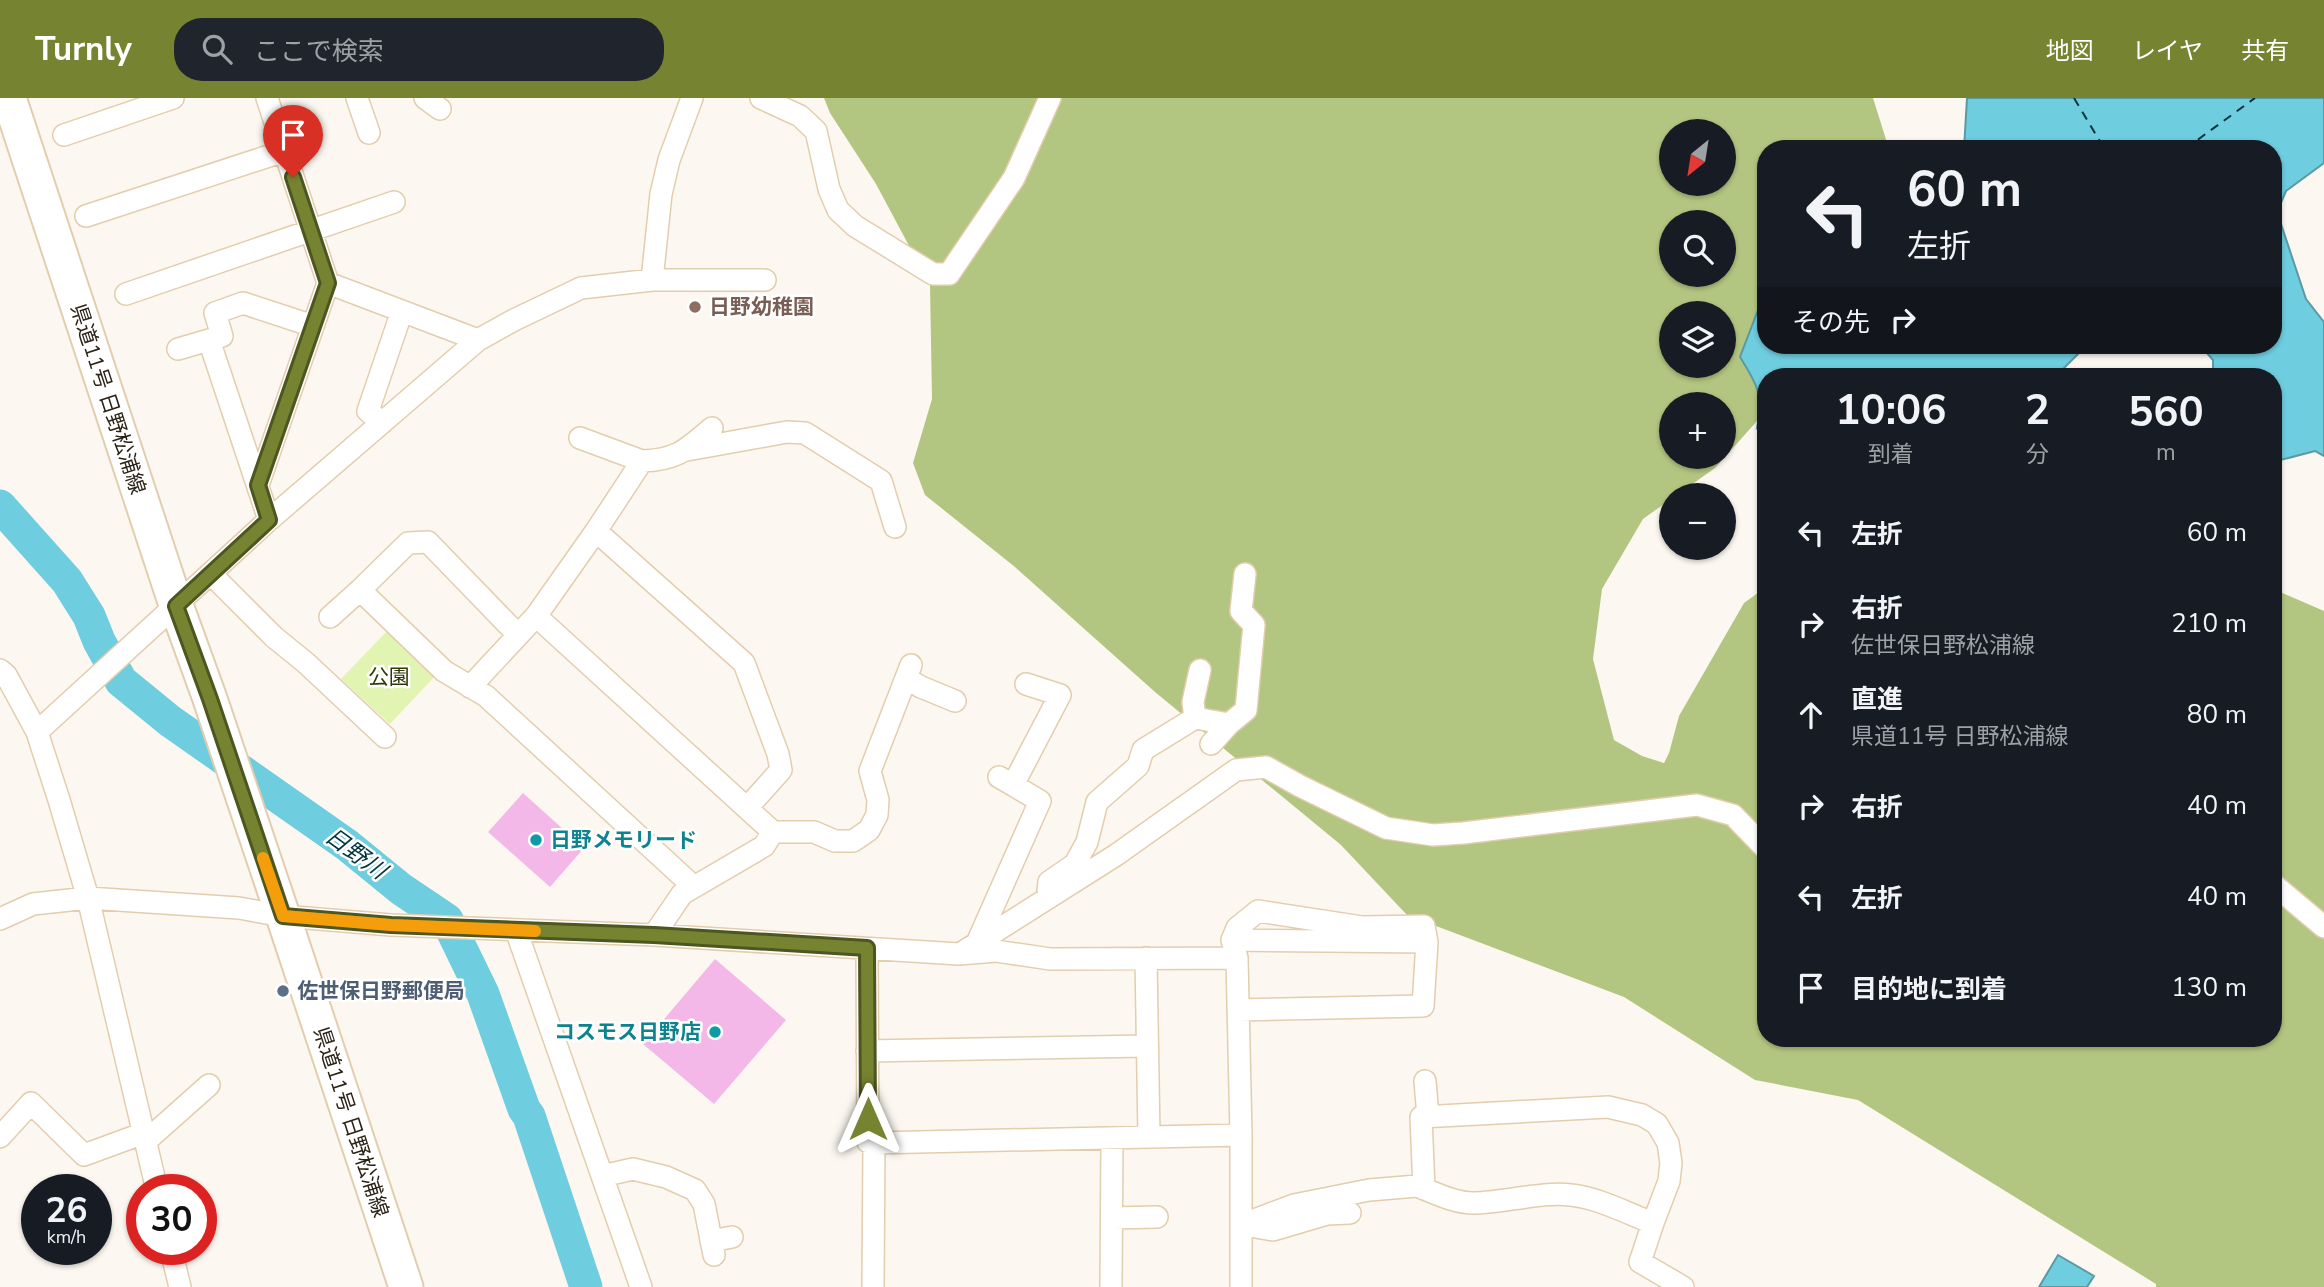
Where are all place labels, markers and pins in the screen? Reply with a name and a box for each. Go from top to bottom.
pin [263,105,323,177]
place label: 日野幼稚園 [709,293,814,321]
marker: 日野幼稚園 [687,299,703,315]
place label: 日野メモリード [550,826,697,854]
marker: 日野メモリード [528,832,544,848]
place label: 佐世保日野郵便局 [297,977,465,1005]
marker: 佐世保日野郵便局 [275,983,291,999]
place label: コスモス日野店 [554,1018,701,1046]
marker: コスモス日野店 [707,1024,723,1040]

